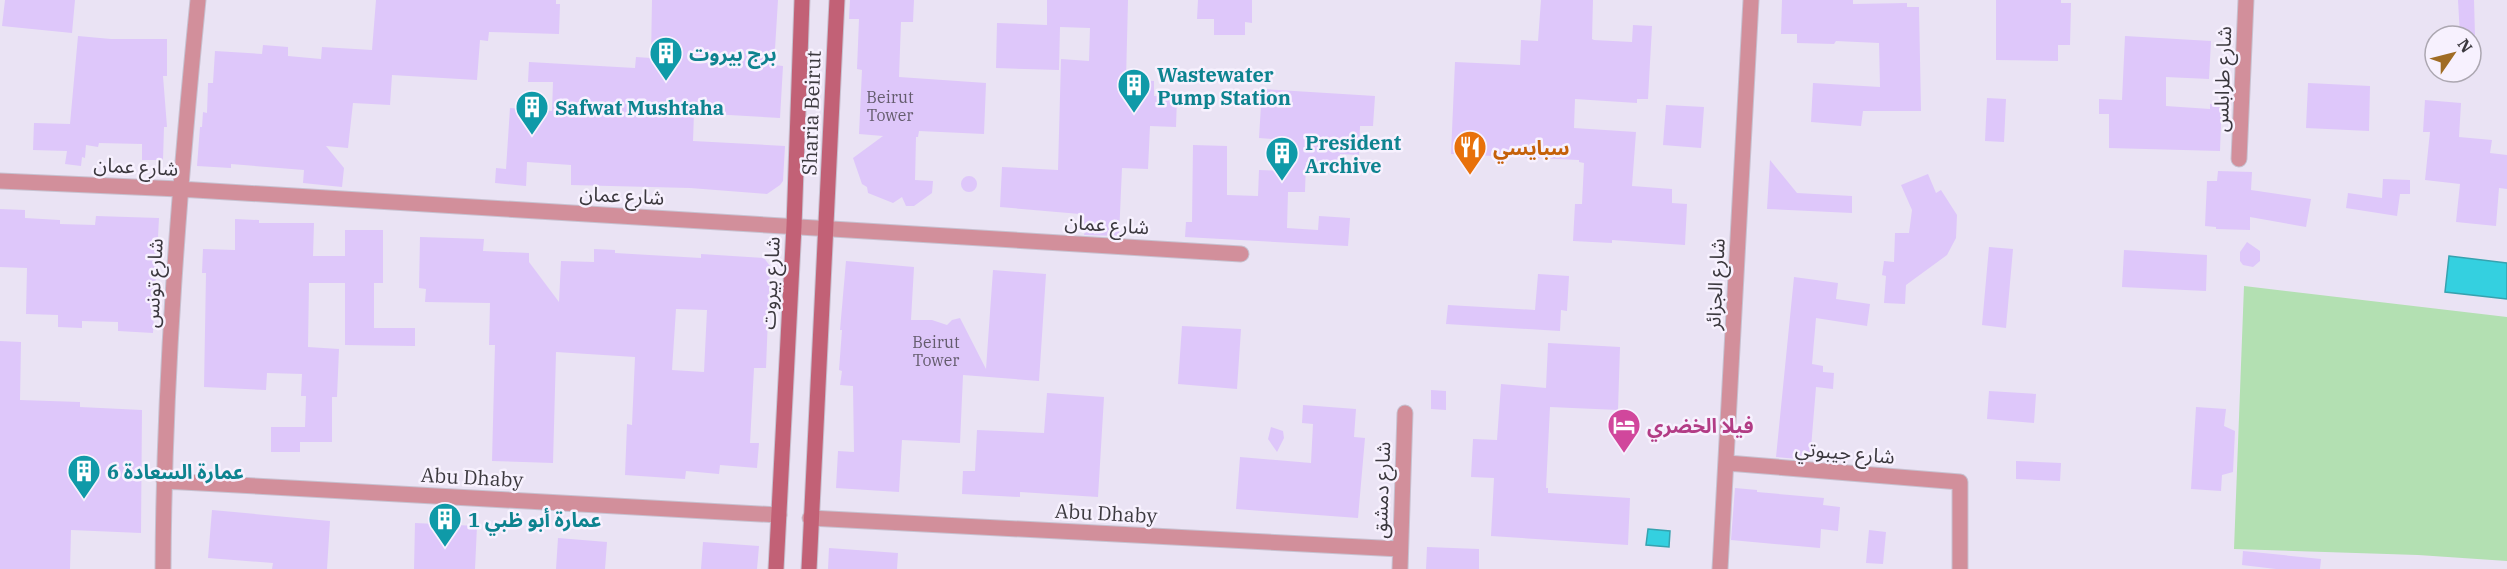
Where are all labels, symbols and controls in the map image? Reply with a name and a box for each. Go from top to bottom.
north arrow [2423,24,2483,84]
street label: شارع طرابلس [2207,26,2239,133]
text: N [2453,34,2477,56]
building icon: برج بيروت [648,35,684,82]
place label: برج بيروت [689,40,777,69]
street label: Sharia Beirut [795,50,827,176]
place label: Wastewater Pump Station [1157,61,1291,111]
building icon: Wastewater Pump Station [1116,67,1152,114]
house number: Beirut Tower [866,87,914,125]
building icon: Safwat Mushtaha [514,89,550,136]
place label: Safwat Mushtaha [555,94,724,121]
place label: President Archive [1305,129,1402,179]
restaurant icon: سبايسي [1452,129,1488,176]
place label: سبايسي [1493,134,1570,164]
building icon: President Archive [1264,135,1300,182]
street label: شارع عمان [93,150,179,184]
street label: شارع عمان [579,179,665,213]
street label: شارع عمان [1064,208,1150,242]
street label: شارع بيروت [754,236,788,330]
street label: شارع تونس [137,237,171,329]
street label: شارع الجزائر [1699,237,1733,332]
house number: Beirut Tower [912,332,960,370]
hotel icon: فيلا الخضري [1606,407,1642,454]
place label: فيلا الخضري [1647,412,1754,442]
street label: شارع جيبوتي [1794,434,1896,472]
street label: شارع دمشق [1366,441,1398,539]
building icon: عمارة السعادة 6 [66,453,102,500]
place label: عمارة السعادة 6 [107,458,244,485]
street label: Abu Dhaby [420,461,524,493]
street label: Abu Dhaby [1054,497,1158,529]
building icon: عمارة أبو ظبي 1 [427,501,463,548]
place label: عمارة أبو ظبي 1 [468,506,601,536]

